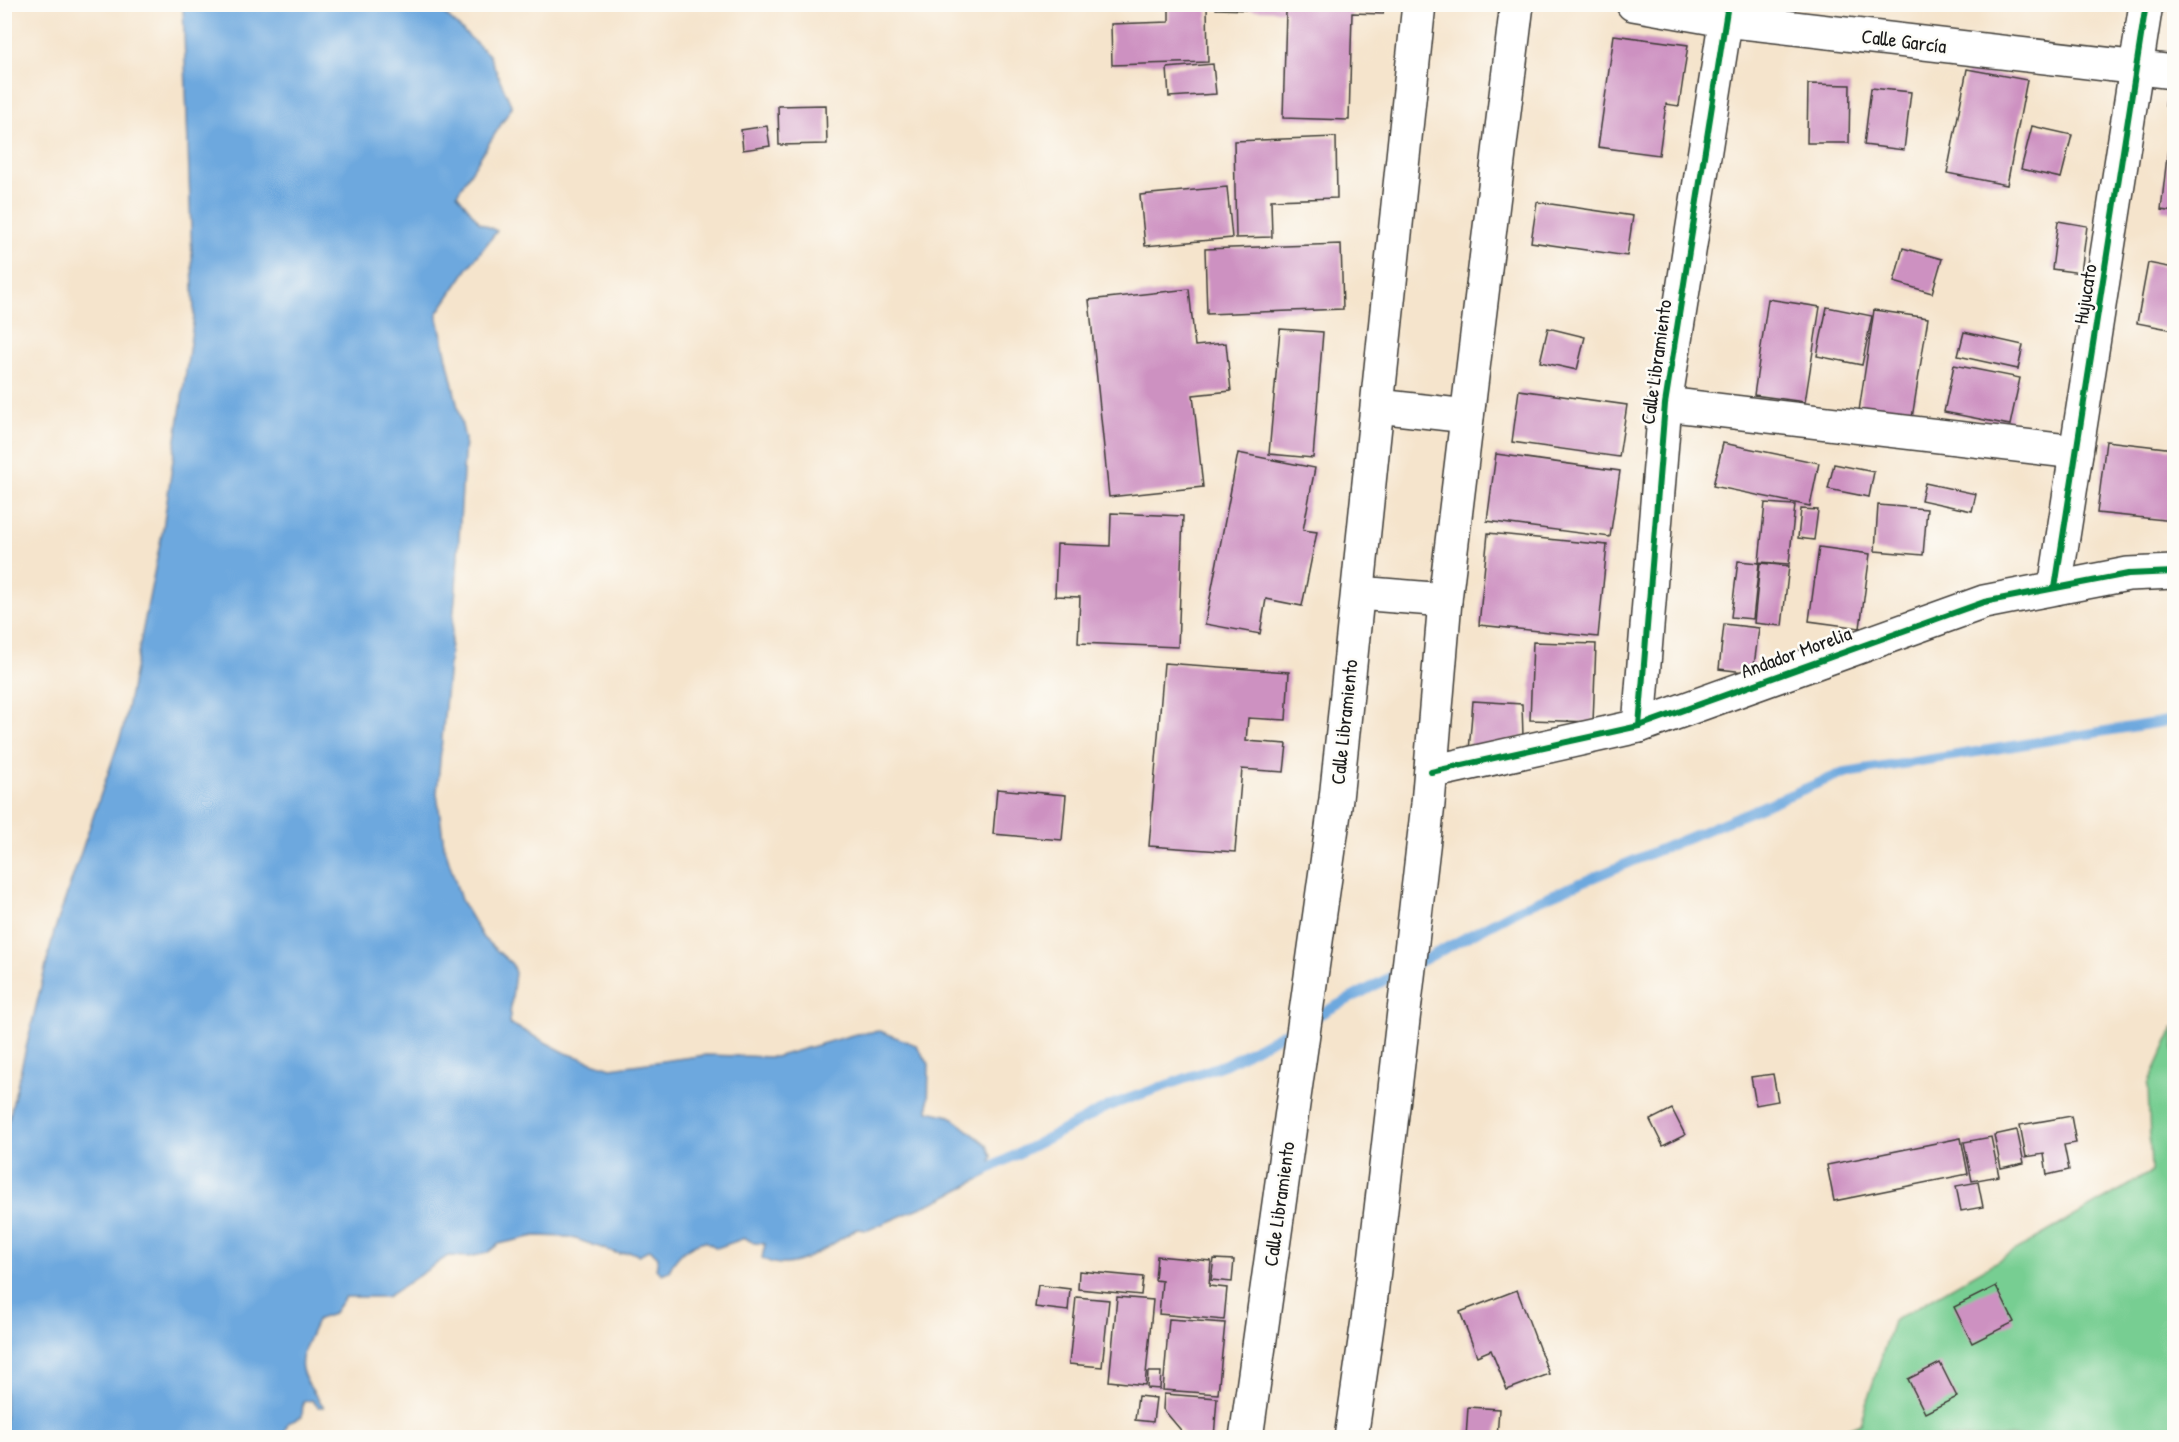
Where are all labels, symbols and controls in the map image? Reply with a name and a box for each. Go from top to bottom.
street label: Calle García [1860,22,1948,59]
street label: Hujucato [2066,262,2103,326]
street label: Calle Libramiento [1633,298,1678,426]
street label: Andador Morelia [1737,619,1855,684]
street label: Calle Libramiento [1324,658,1363,786]
street label: Calle Libramiento [1256,1140,1301,1268]

